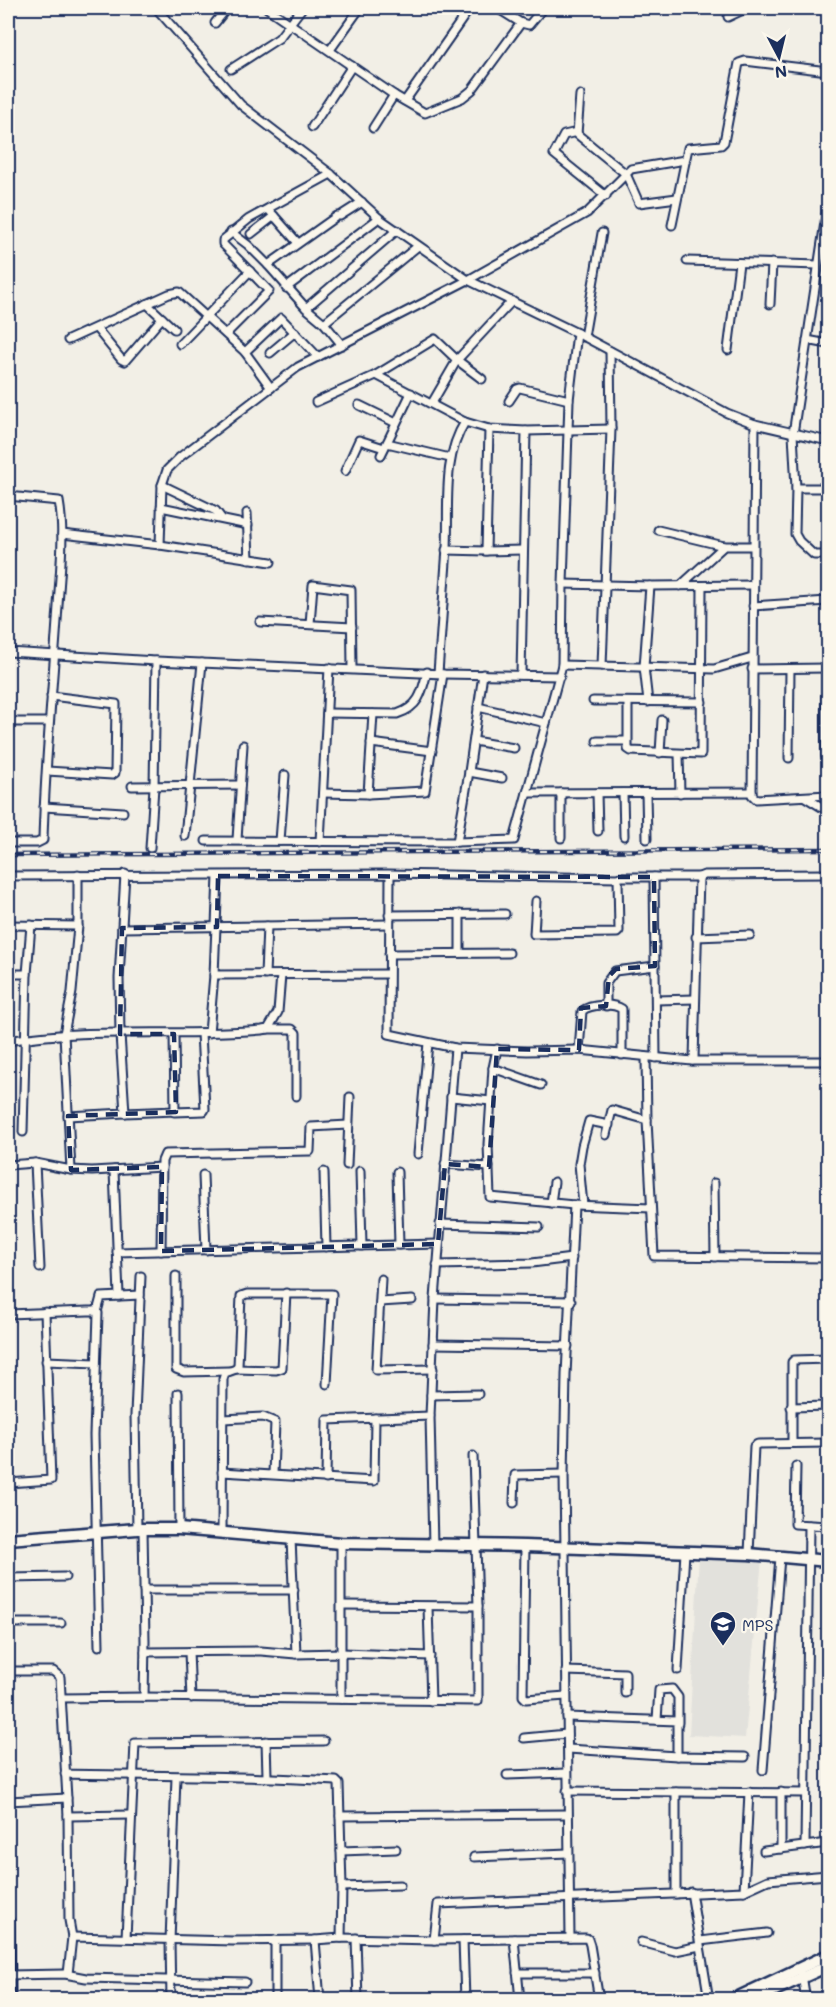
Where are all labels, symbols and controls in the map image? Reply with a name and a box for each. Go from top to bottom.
north arrow [749,27,809,87]
text: N [774,61,788,84]
school or university icon: MPS [708,1609,738,1647]
place label: MPS [742,1614,774,1635]

